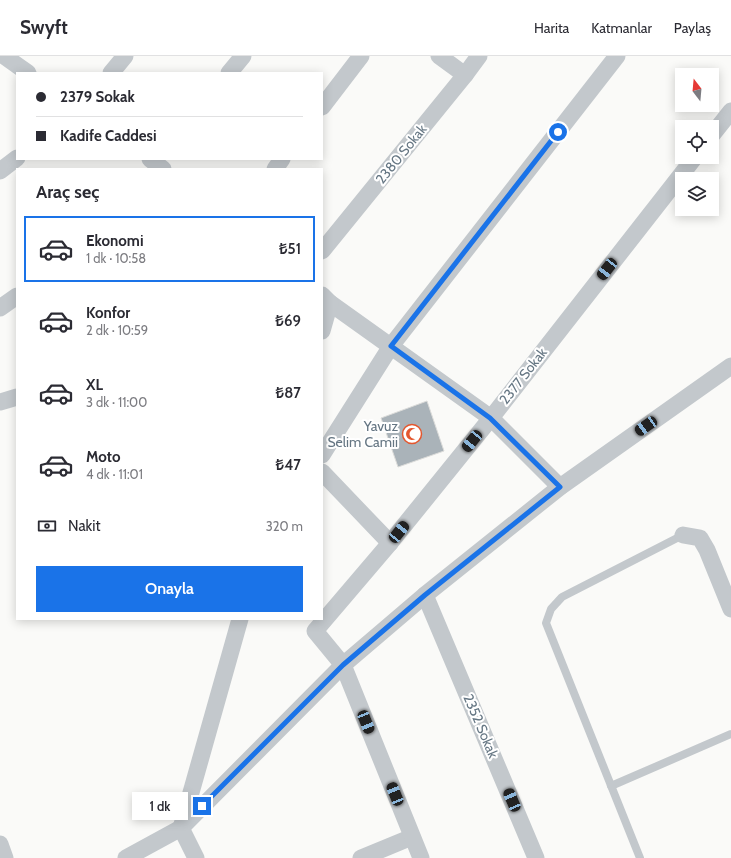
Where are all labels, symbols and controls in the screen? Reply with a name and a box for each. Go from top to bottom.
text: Swyft [20,16,68,39]
text: Harita [534,19,569,37]
text: Katmanlar [591,19,652,37]
text: Paylaş [674,19,711,37]
north arrow [675,68,719,112]
map controls [675,68,719,216]
text: 2379 Sokak [60,88,135,106]
street label: 2380 Sokak [372,120,431,187]
button: locate [675,120,719,164]
route start [549,123,567,141]
text: Kadife Caddesi [60,127,157,145]
button: layers [675,172,719,216]
text: Araç seç [36,181,99,203]
icon: car [38,231,74,267]
text: Ekonomi [86,232,144,250]
text: ₺51 [279,240,301,258]
text: 1 dk · 10:58 [86,250,146,266]
car [595,256,619,282]
icon: car [38,303,74,339]
text: Konfor [86,304,130,322]
text: ₺69 [275,312,301,330]
text: 2 dk · 10:59 [86,322,148,338]
street label: 2377 Sokak [495,343,551,408]
icon: car [38,375,74,411]
text: XL [86,376,103,394]
text: ₺87 [276,384,301,402]
text: 3 dk · 11:00 [86,394,147,410]
car [633,414,659,438]
place label: Yavuz Selim Camii [327,417,398,451]
mosque icon: Yavuz Selim Camii [401,423,423,445]
car [460,428,484,454]
icon: car [38,447,74,483]
text: Moto [86,448,120,466]
text: ₺47 [276,456,301,474]
text: 4 dk · 11:01 [86,466,143,482]
icon: cash [36,515,58,537]
text: Nakit [68,517,101,535]
text: 320 m [266,518,303,534]
car [387,519,411,545]
button: Onayla [36,566,303,612]
street label: 2352 Sokak [459,691,503,761]
car [356,709,376,735]
car [385,781,405,807]
car [502,787,522,813]
callout: 1 dk [132,792,188,820]
route end [193,797,211,815]
text: 1 dk [150,798,171,814]

